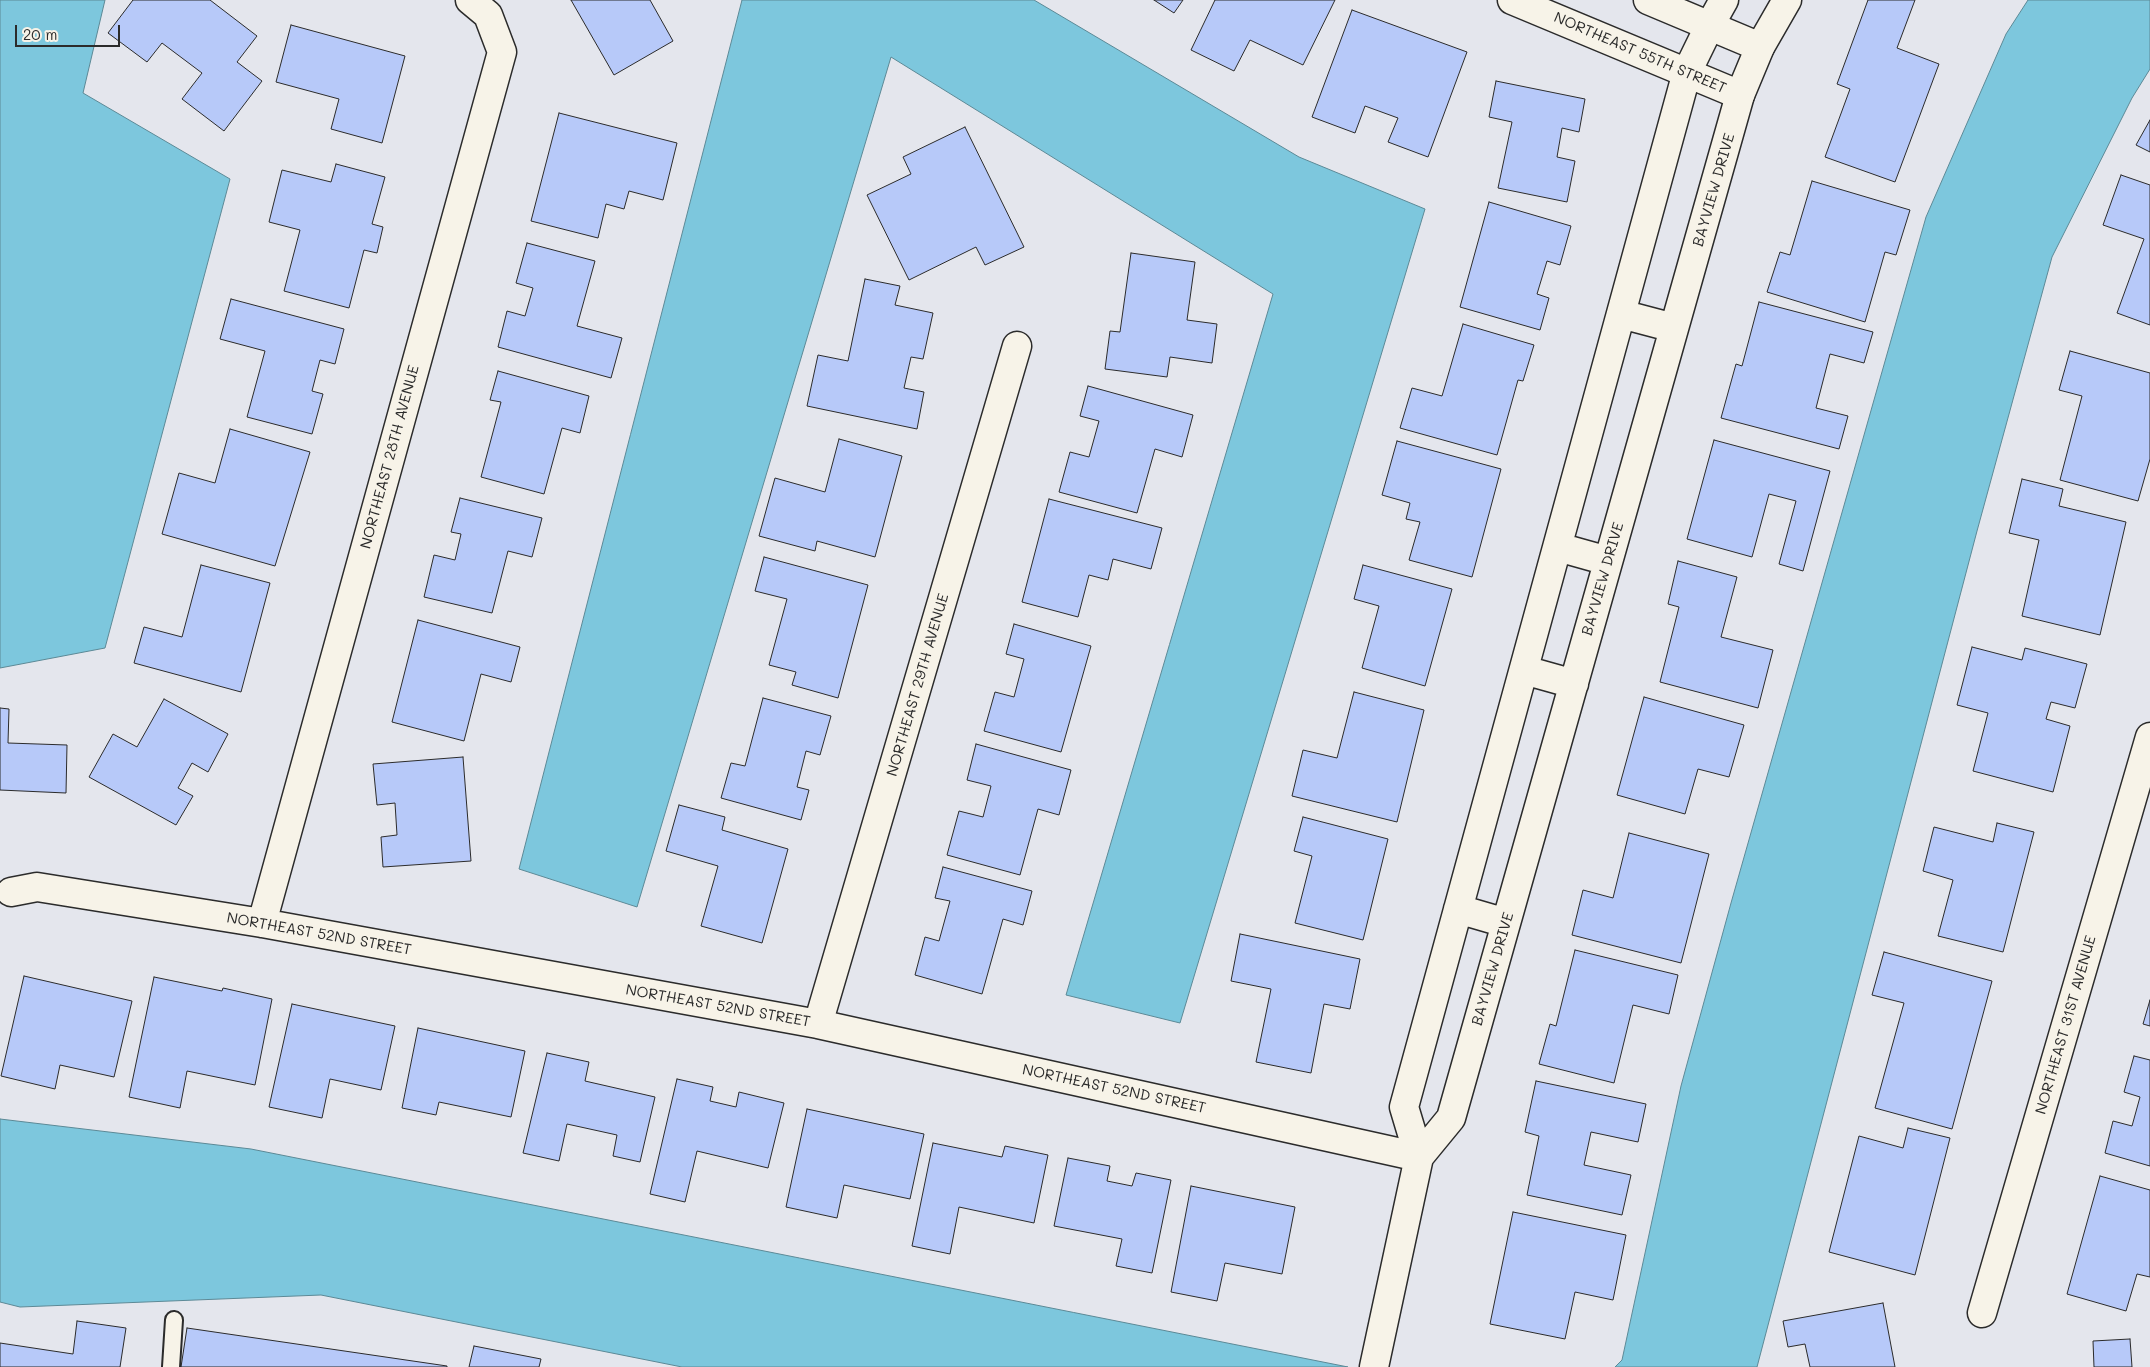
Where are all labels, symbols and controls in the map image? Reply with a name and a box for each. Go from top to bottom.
street label: NORTHEAST 55TH STREET [1551,8,1729,98]
scale bar [18,15,122,47]
text: 20 m [23,24,57,44]
street label: BAYVIEW DRIVE [1689,131,1739,249]
street label: NORTHEAST 28TH AVENUE [357,363,423,551]
street label: BAYVIEW DRIVE [1578,520,1628,638]
street label: NORTHEAST 29TH AVENUE [883,592,953,778]
street label: NORTHEAST 52ND STREET [225,909,413,959]
street label: BAYVIEW DRIVE [1468,910,1518,1028]
street label: NORTHEAST 31ST AVENUE [2032,933,2100,1117]
street label: NORTHEAST 52ND STREET [624,981,812,1031]
street label: NORTHEAST 52ND STREET [1020,1061,1208,1117]

